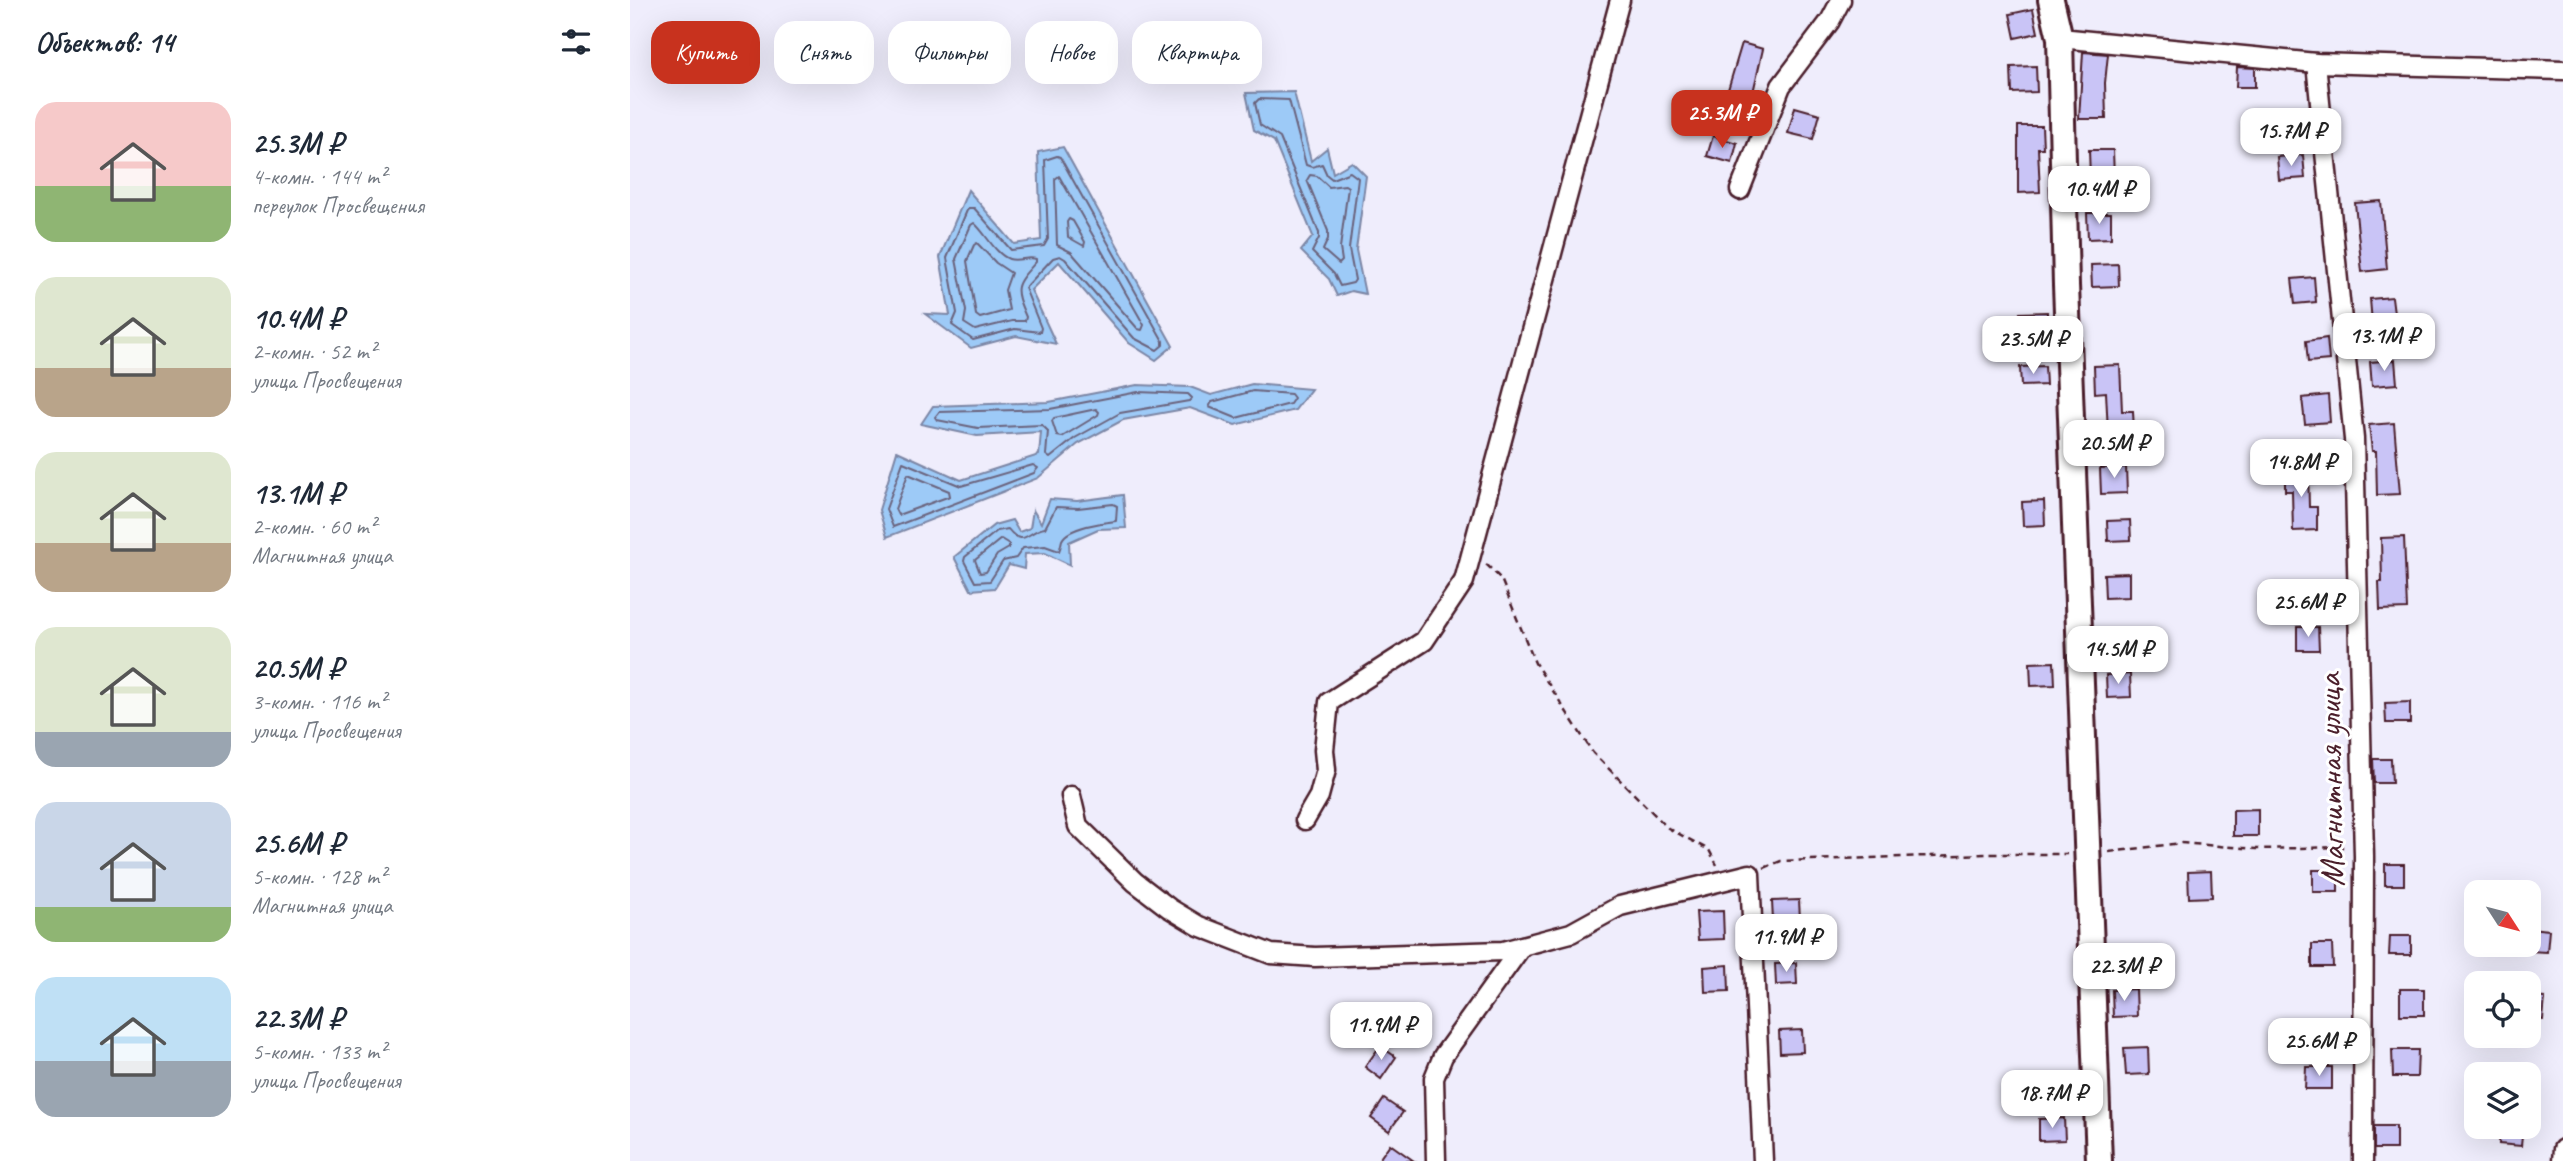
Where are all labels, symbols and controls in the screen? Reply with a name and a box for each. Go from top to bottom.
chip: Купить [651,21,760,84]
chip: Снять [774,21,874,84]
chip: Фильтры [888,21,1011,84]
chip: Новое [1025,21,1118,84]
chip: Квартира [1132,21,1262,84]
text: Объектов: 14 [35,23,174,61]
icon: filters [557,23,595,61]
pin: 25.3M ₽ [1657,90,1787,150]
text: 25.3M ₽ [1687,98,1757,127]
pin: 15.7M ₽ [2226,108,2356,168]
text: 15.7M ₽ [2256,116,2326,145]
text: 25.3M ₽ [252,124,343,162]
icon: home [91,130,175,214]
text: 4-комн. · 144 m² [252,162,386,191]
pin: 10.4M ₽ [2034,166,2164,226]
text: 10.4M ₽ [2064,174,2134,203]
text: переулок Просвещения [252,191,424,220]
text: 10.4M ₽ [252,299,343,337]
icon: home [91,305,175,389]
pin: 13.1M ₽ [2319,314,2449,373]
pin: 23.5M ₽ [1968,316,2098,376]
text: 13.1M ₽ [2349,321,2419,350]
text: 23.5M ₽ [1998,324,2068,353]
text: 2-комн. · 52 m² [252,337,376,366]
text: улица Просвещения [252,366,400,395]
pin: 20.5M ₽ [2049,420,2179,480]
text: 20.5M ₽ [2079,428,2149,457]
pin: 14.8M ₽ [2236,440,2366,499]
text: 14.8M ₽ [2266,447,2336,476]
text: 13.1M ₽ [252,474,343,512]
icon: home [91,480,175,564]
text: 2-комн. · 60 m² [252,512,376,541]
text: Магнитная улица [252,541,392,570]
pin: 25.6M ₽ [2243,580,2373,639]
text: 25.6M ₽ [2273,587,2343,616]
pin: 14.5M ₽ [2053,626,2183,686]
text: 14.5M ₽ [2083,634,2153,663]
text: 20.5M ₽ [252,649,343,687]
icon: home [91,655,175,739]
street label: Магнитная улица [2306,670,2355,887]
text: 3-комн. · 116 m² [252,687,386,716]
text: улица Просвещения [252,716,400,745]
text: 25.6M ₽ [252,824,343,862]
icon: home [91,830,175,914]
text: 5-комн. · 128 m² [252,862,386,891]
north arrow [2464,880,2541,957]
map controls [2464,880,2541,1139]
text: Магнитная улица [252,891,392,920]
pin: 11.9M ₽ [1721,914,1851,974]
text: 11.9M ₽ [1751,922,1821,951]
pin: 22.3M ₽ [2059,944,2189,1003]
text: 22.3M ₽ [2089,951,2159,980]
button: locate [2464,971,2541,1048]
text: 22.3M ₽ [252,999,343,1037]
pin: 11.9M ₽ [1316,1002,1446,1062]
icon: home [91,1005,175,1089]
text: 11.9M ₽ [1346,1010,1416,1039]
pin: 25.6M ₽ [2254,1018,2384,1078]
text: 25.6M ₽ [2284,1026,2354,1055]
text: 5-комн. · 133 m² [252,1037,386,1066]
button: layers [2464,1062,2541,1139]
text: улица Просвещения [252,1066,400,1095]
pin: 18.7M ₽ [1987,1070,2117,1130]
text: 18.7M ₽ [2017,1078,2087,1107]

